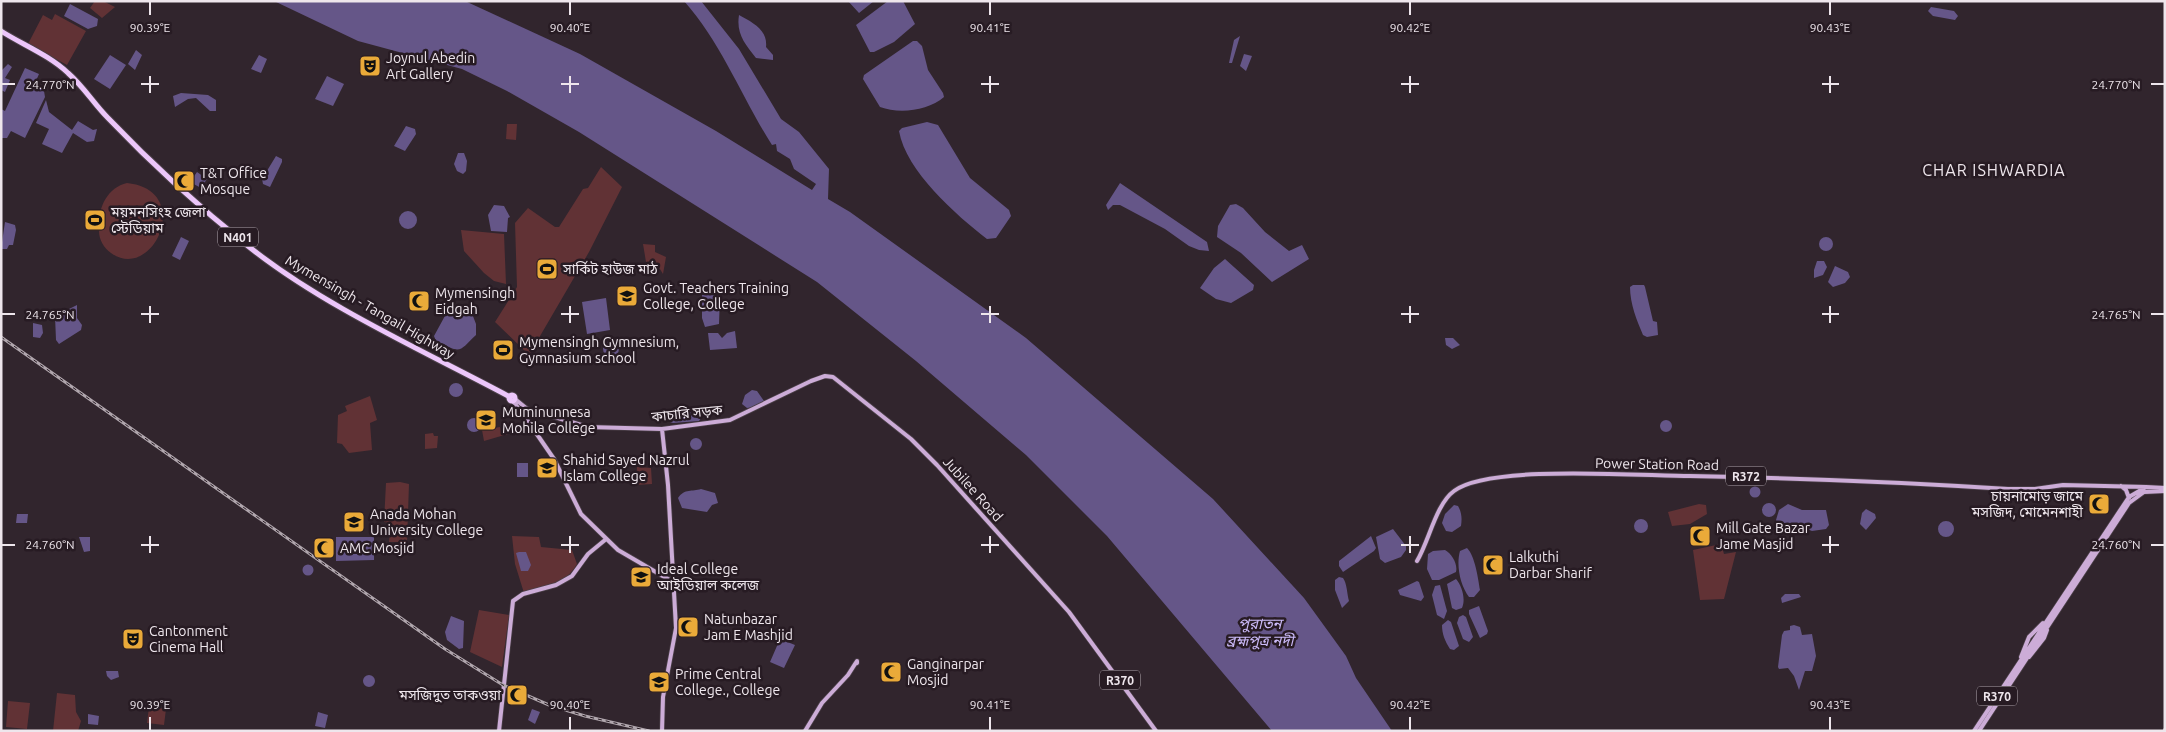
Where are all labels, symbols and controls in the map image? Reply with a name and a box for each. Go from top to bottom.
text: 90.39°E [130,21,171,34]
text: 90.40°E [550,21,591,34]
text: 90.41°E [970,21,1011,34]
text: 90.42°E [1390,21,1431,34]
text: 90.43°E [1810,21,1851,34]
place label: Joynul Abedin Art Gallery [386,50,475,82]
theatre icon: Joynul Abedin Art Gallery [358,54,382,78]
text: 24.770°N [25,78,75,91]
text: 24.770°N [2091,78,2141,91]
district label: CHAR ISHWARDIA [1922,161,2066,179]
place label: T&T Office Mosque [200,165,267,197]
mosque icon: T&T Office Mosque [172,169,196,193]
place label: ময়মনসিংহ জেলা স্টেডিয়াম [110,204,206,236]
sports icon: ময়মনসিংহ জেলা স্টেডিয়াম [83,208,107,232]
road number: N401 [218,228,258,246]
street label: Mymensingh - Tangail Highway [283,252,458,362]
sports icon: সার্কিট হাউজ মাঠ [535,257,559,281]
place label: সার্কিট হাউজ মাঠ [562,260,658,277]
place label: Govt. Teachers Training College, College [643,280,789,312]
school or university icon: Govt. Teachers Training College, College [615,284,639,308]
place label: Mymensingh Eidgah [435,285,515,317]
mosque icon: Mymensingh Eidgah [407,289,431,313]
text: 24.765°N [25,308,75,321]
text: 24.765°N [2091,308,2141,321]
place label: Mymensingh Gymnesium, Gymnasium school [519,334,679,366]
sports icon: Mymensingh Gymnesium, Gymnasium school [491,338,515,362]
street label: কাচারি সড়ক [650,401,724,425]
place label: Muminunnesa Mohila College [502,404,595,436]
school or university icon: Muminunnesa Mohila College [474,408,498,432]
place label: Shahid Sayed Nazrul Islam College [563,452,690,484]
street label: Jubilee Road [940,454,1006,524]
street label: Power Station Road [1595,455,1719,473]
school or university icon: Shahid Sayed Nazrul Islam College [535,456,559,480]
road number: R372 [1726,466,1766,486]
place label: চায়নামোড় জামে মসজিদ, মোমেনশাহী [1971,488,2083,520]
mosque icon: চায়নামোড় জামে মসজিদ, মোমেনশাহী [2087,492,2111,516]
place label: Anada Mohan University College [370,506,483,538]
school or university icon: Anada Mohan University College [342,510,366,534]
place label: Mill Gate Bazar Jame Masjid [1716,520,1811,552]
mosque icon: Mill Gate Bazar Jame Masjid [1688,524,1712,548]
mosque icon: AMC Mosjid [312,536,336,560]
text: 24.760°N [25,538,75,551]
text: 24.760°N [2091,538,2141,551]
place label: AMC Mosjid [340,540,414,556]
place label: Lalkuthi Darbar Sharif [1509,549,1593,581]
mosque icon: Lalkuthi Darbar Sharif [1481,553,1505,577]
place label: Ideal College আইডিয়াল কলেজ [656,561,760,593]
school or university icon: Ideal College আইডিয়াল কলেজ [629,565,653,589]
place label: Natunbazar Jam E Mashjid [704,611,793,643]
mosque icon: Natunbazar Jam E Mashjid [676,615,700,639]
water label: পুরাতন ব্রহ্মপুত্র নদী [1226,615,1297,650]
place label: Cantonment Cinema Hall [149,623,228,655]
theatre icon: Cantonment Cinema Hall [121,627,145,651]
place label: Ganginarpar Mosjid [907,656,985,688]
mosque icon: Ganginarpar Mosjid [879,660,903,684]
place label: Prime Central College., College [675,666,780,698]
school or university icon: Prime Central College., College [647,670,671,694]
road number: R370 [1100,670,1140,690]
mosque icon: মসজিদুত তাকওয়া [505,683,529,707]
road number: R370 [1977,686,2017,706]
place label: মসজিদুত তাকওয়া [398,687,501,703]
text: 90.39°E [130,698,171,711]
text: 90.40°E [550,698,591,711]
text: 90.41°E [970,698,1011,711]
text: 90.42°E [1390,698,1431,711]
text: 90.43°E [1810,698,1851,711]

